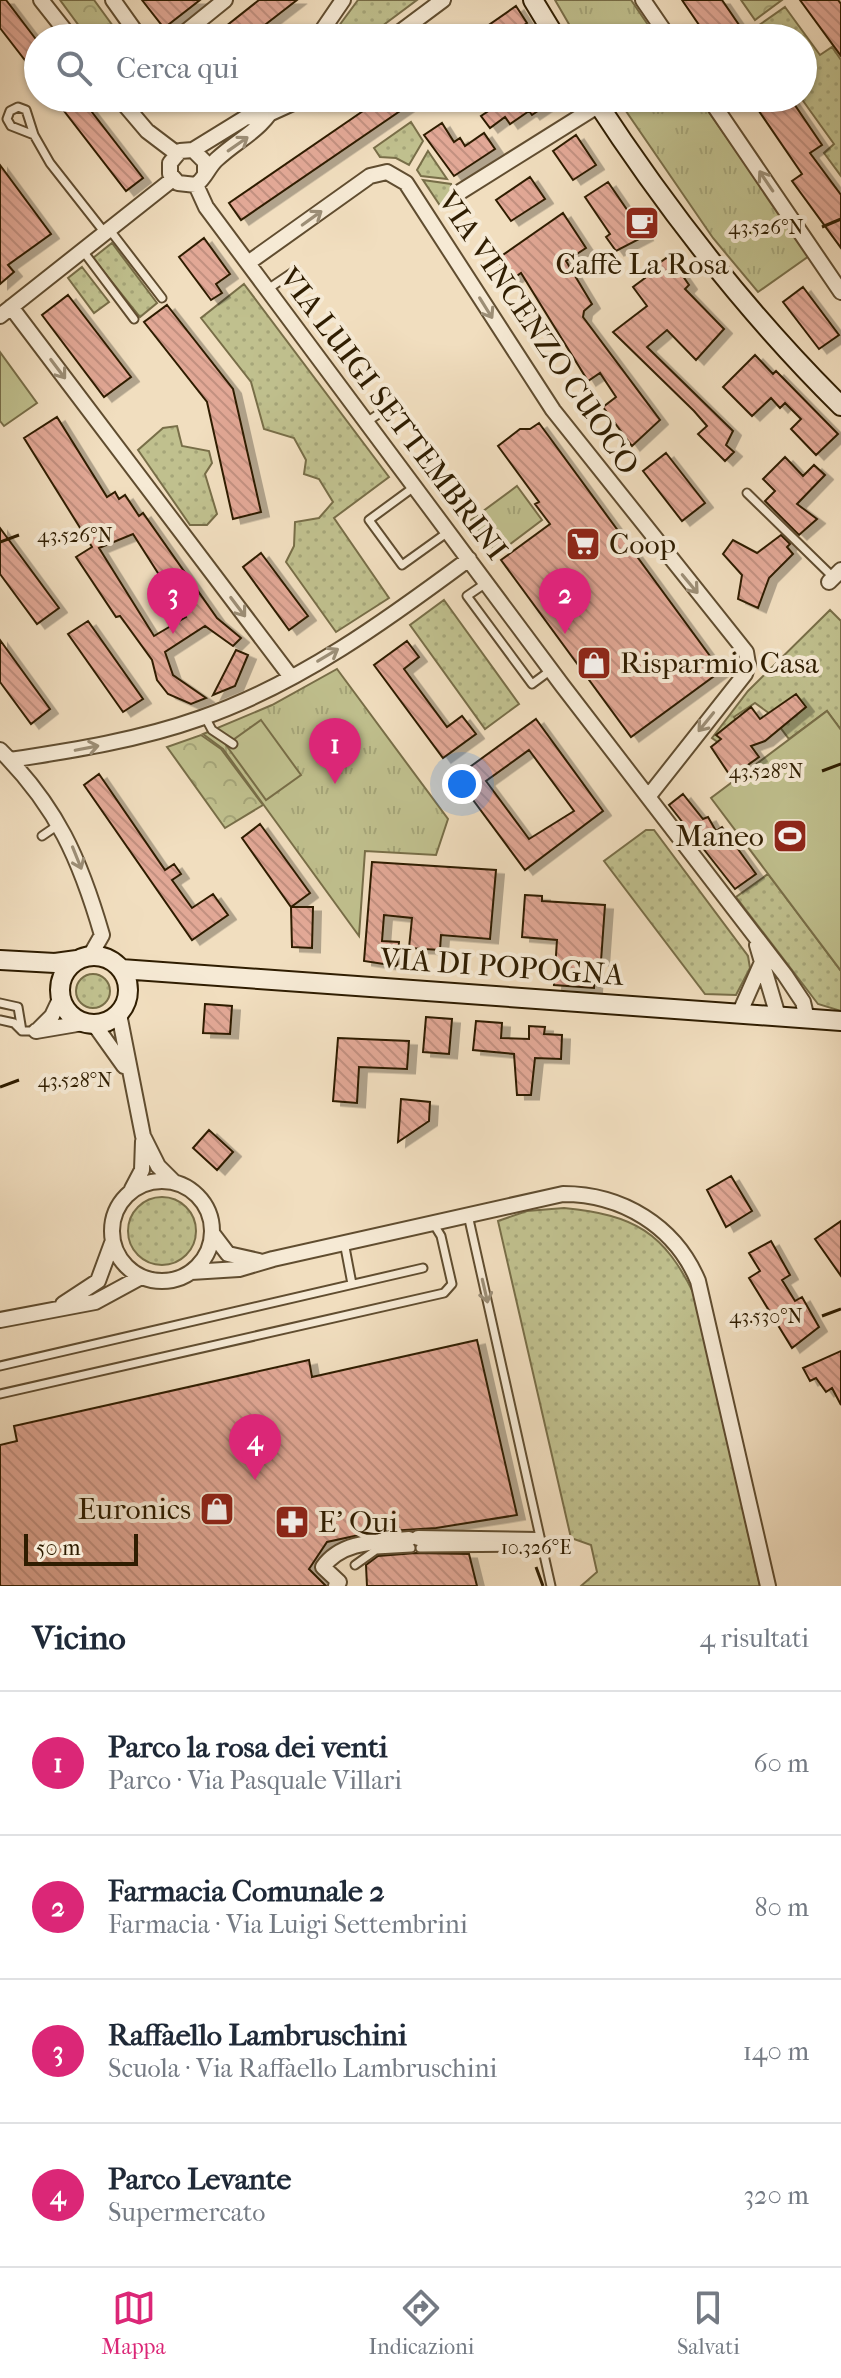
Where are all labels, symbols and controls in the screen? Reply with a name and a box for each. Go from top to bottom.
search box [24,24,817,112]
icon: search [52,46,96,90]
text: Cerca qui [116,51,239,86]
one-way arrow [227,136,249,152]
one-way arrow [758,170,774,192]
street label: VIA VINCENZO CUOCO [430,184,646,481]
cafe icon: Caffè La Rosa [623,204,661,242]
one-way arrow [301,210,322,227]
text: 43.526°N [728,216,804,239]
place label: Caffè La Rosa [555,247,730,282]
street label: VIA LUIGI SETTEMBRINI [271,260,514,567]
one-way arrow [478,296,494,319]
one-way arrow [50,358,67,379]
text: 43.526°N [37,524,113,547]
supermarket icon: Coop [564,525,602,563]
place label: Coop [609,527,676,562]
pin: 3 [147,568,199,634]
pin: 2 [539,568,591,634]
one-way arrow [681,573,699,593]
one-way arrow [230,596,247,617]
shop icon: Risparmio Casa [575,644,613,682]
place label: Risparmio Casa [620,646,820,681]
one-way arrow [316,647,339,663]
one-way arrow [697,711,715,732]
pin: 1 [309,718,361,784]
one-way arrow [74,739,99,754]
text: 43.528°N [729,760,803,783]
your location [442,764,482,804]
sports icon: Maneo [771,817,809,855]
place label: Maneo [675,819,764,854]
one-way arrow [71,845,85,870]
street label: VIA DI POPOGNA [378,941,626,993]
text: 43.528°N [38,1069,112,1092]
one-way arrow [478,1278,493,1303]
text: 43.530°N [729,1305,803,1328]
pin: 4 [229,1414,281,1480]
shop icon: Euronics [198,1490,236,1528]
place label: Euronics [78,1492,191,1527]
pharmacy icon: E' Qui [273,1503,311,1541]
place label: E' Qui [318,1505,398,1540]
scale bar [24,1530,138,1566]
text: 50 m [36,1535,81,1561]
text: 10.326°E [501,1536,571,1559]
text: Vicino [32,1618,126,1658]
text: 4 risultati [700,1623,809,1654]
text: Parco la rosa dei venti [108,1730,388,1765]
text: 1 [53,1748,63,1779]
text: 60 m [753,1748,809,1779]
text: Parco · Via Pasquale Villari [108,1765,402,1796]
text: Farmacia Comunale 2 [108,1874,385,1909]
text: 2 [51,1892,65,1923]
text: 80 m [754,1892,809,1923]
text: Farmacia · Via Luigi Settembrini [108,1909,468,1940]
text: Raffaello Lambruschini [108,2018,407,2053]
text: 3 [53,2036,63,2067]
text: 140 m [743,2036,809,2067]
text: Scuola · Via Raffaello Lambruschini [108,2053,497,2084]
text: Parco Levante [108,2162,291,2197]
text: 4 [50,2180,66,2211]
text: 320 m [743,2180,809,2211]
text: Supermercato [108,2197,265,2228]
tab: Mappa [101,2286,166,2360]
tab: Indicazioni [368,2286,474,2360]
tab: Salvati [677,2286,740,2360]

